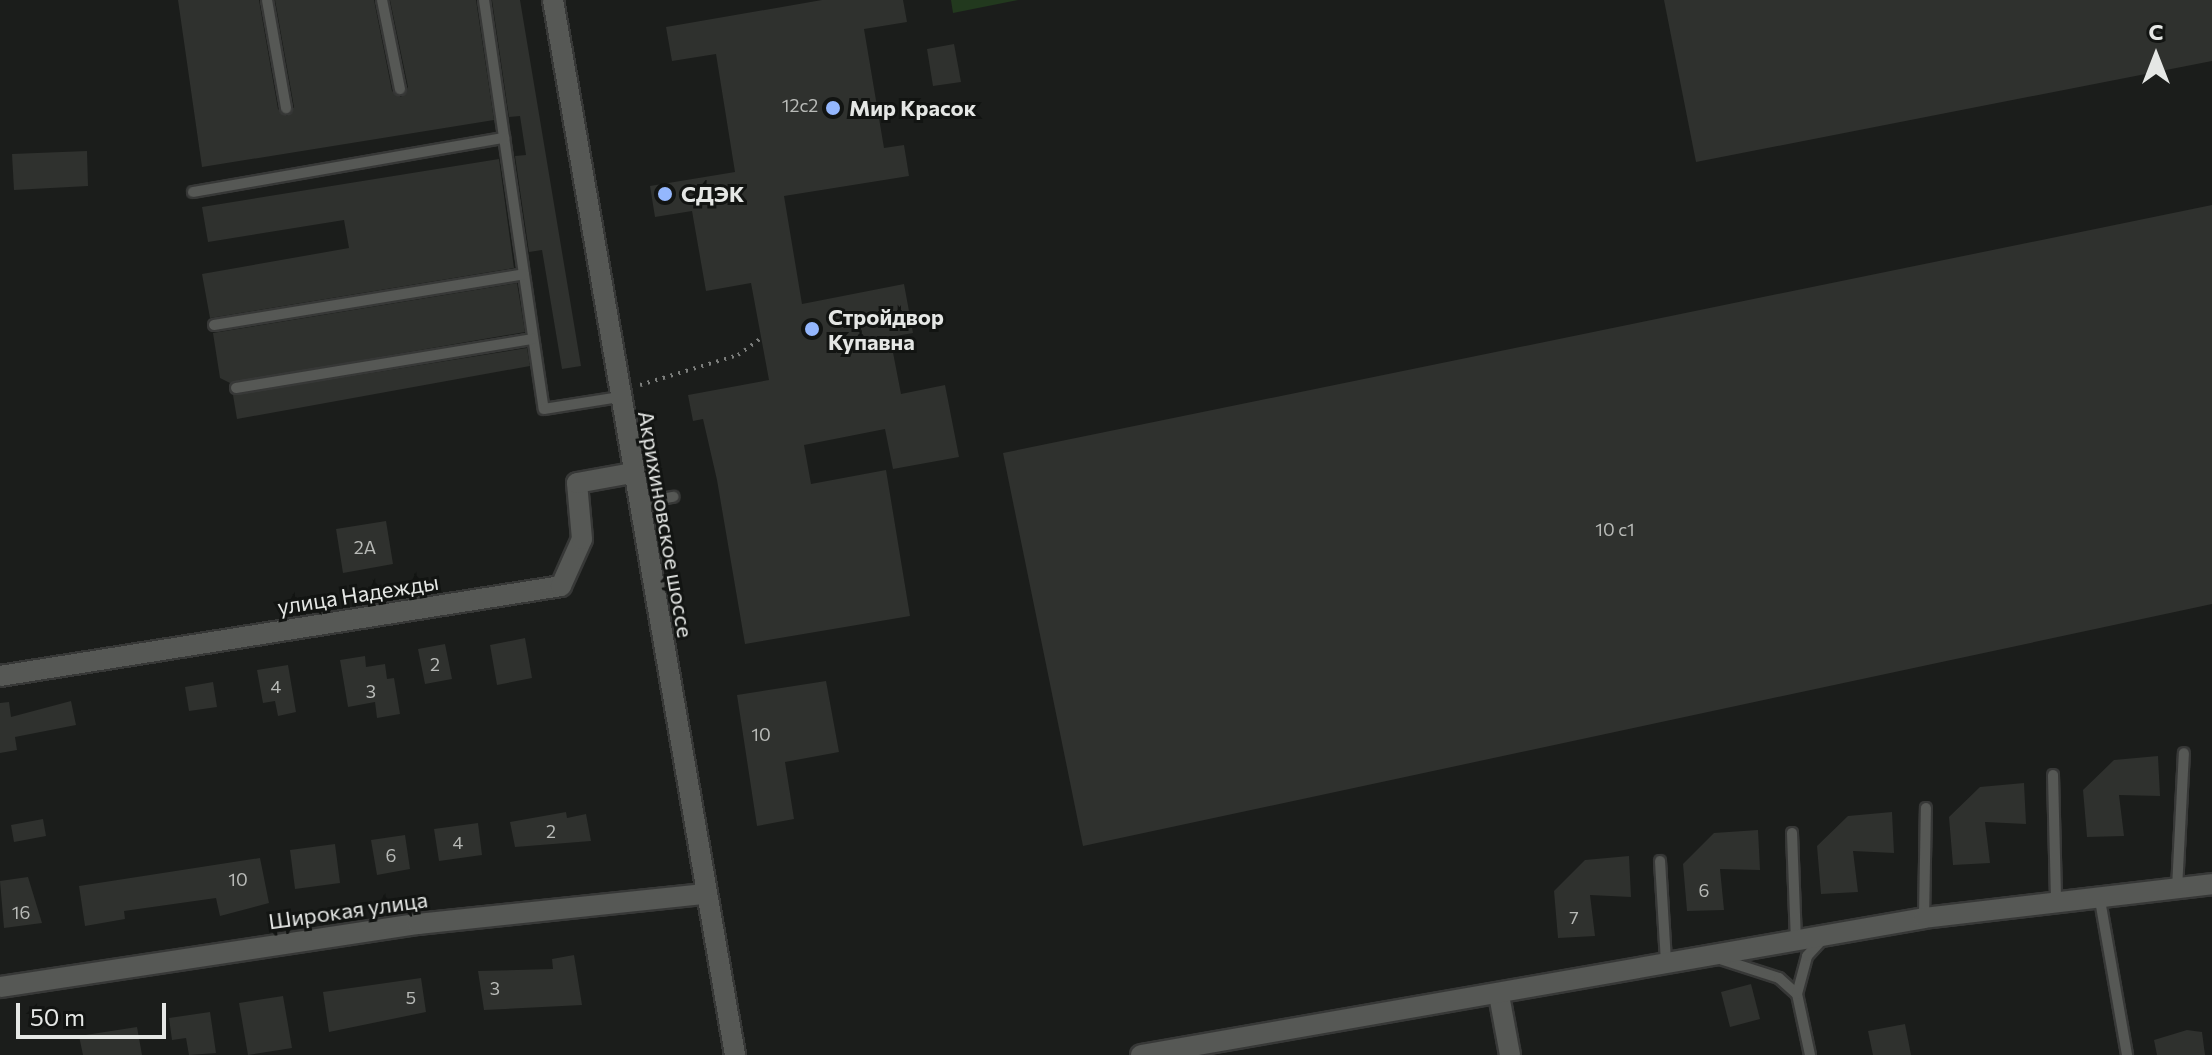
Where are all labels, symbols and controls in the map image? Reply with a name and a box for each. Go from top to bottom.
north arrow [2116,16,2196,96]
text: С [2148,18,2164,45]
house number: 12с2 [782,94,818,116]
place label: Мир Красок [849,95,976,121]
marker: Мир Красок [824,99,842,117]
place label: СДЭК [681,181,744,207]
marker: СДЭК [656,185,674,203]
place label: Стройдвор Купавна [828,303,944,354]
marker: Стройдвор Купавна [803,320,821,338]
street label: Акрихиновское шоссе [633,408,699,640]
house number: 10 с1 [1595,518,1635,540]
house number: 2А [354,536,376,558]
street label: улица Надежды [275,568,441,620]
house number: 2 [430,653,440,675]
house number: 4 [271,675,281,697]
house number: 3 [366,680,376,702]
house number: 10 [751,723,771,745]
house number: 2 [546,820,556,842]
house number: 4 [453,831,463,853]
house number: 6 [386,844,396,866]
house number: 10 [228,868,248,890]
house number: 6 [1699,879,1709,901]
street label: Широкая улица [267,886,429,934]
house number: 16 [12,901,30,923]
house number: 7 [1569,906,1579,928]
house number: 3 [490,977,500,999]
house number: 5 [406,986,416,1008]
scale bar [20,987,170,1037]
text: 50 m [30,1002,85,1031]

